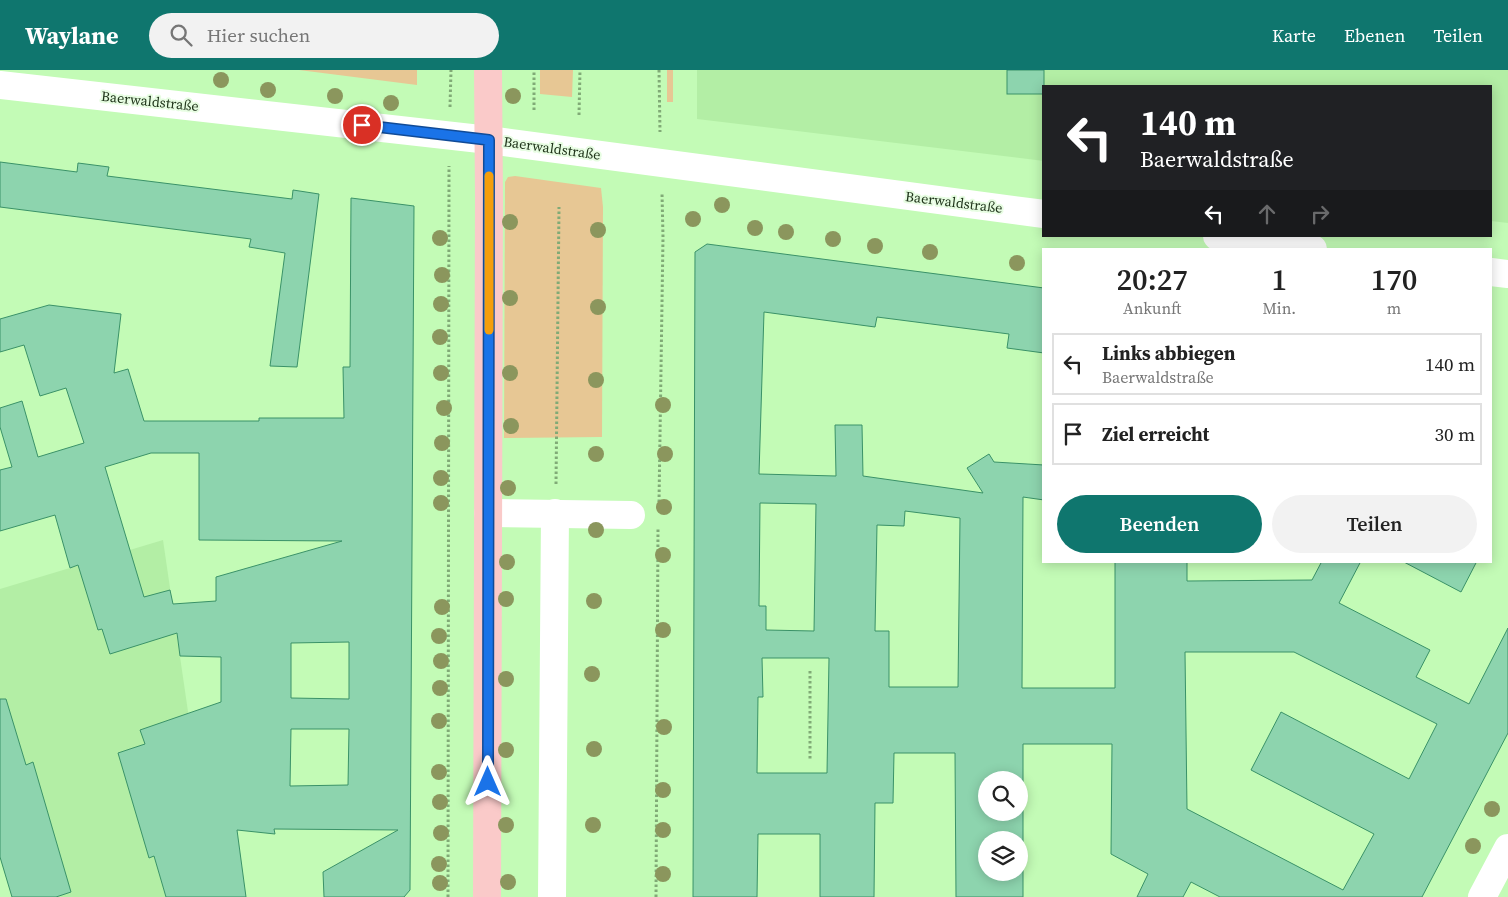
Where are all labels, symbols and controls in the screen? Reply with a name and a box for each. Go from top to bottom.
search box [149,13,499,58]
text: Waylane [25,19,119,52]
icon: search [167,21,195,49]
text: Hier suchen [207,22,310,48]
text: Karte [1272,23,1316,48]
text: Ebenen [1344,23,1405,48]
text: Teilen [1433,23,1483,48]
street label: Baerwaldstraße [100,86,200,116]
text: 140 m [1140,99,1236,147]
pin [341,104,383,146]
icon: left [1057,105,1122,170]
icon: arrive [348,111,376,139]
street label: Baerwaldstraße [502,131,602,165]
text: Baerwaldstraße [1140,144,1294,174]
street label: Baerwaldstraße [904,186,1004,218]
icon: left [1200,200,1228,228]
icon: ahead [1253,200,1281,228]
icon: right [1306,200,1334,228]
text: 20:27 [1117,259,1188,300]
text: 1 [1271,259,1287,300]
text: 170 [1371,259,1417,300]
text: Ankunft [1123,297,1181,319]
text: Min. [1262,297,1296,319]
text: m [1387,297,1401,319]
text: Links abbiegen [1102,340,1235,366]
icon: left [1059,350,1087,378]
text: 140 m [1425,351,1475,377]
text: Baerwaldstraße [1102,366,1214,388]
icon: arrive [1059,420,1087,448]
text: Ziel erreicht [1102,421,1209,447]
text: 30 m [1434,421,1475,447]
button: Beenden [1057,495,1262,553]
button: Teilen [1272,495,1477,553]
position arrow [461,755,513,807]
map controls [978,771,1028,881]
button: search [978,771,1028,821]
button: layers [978,831,1028,881]

